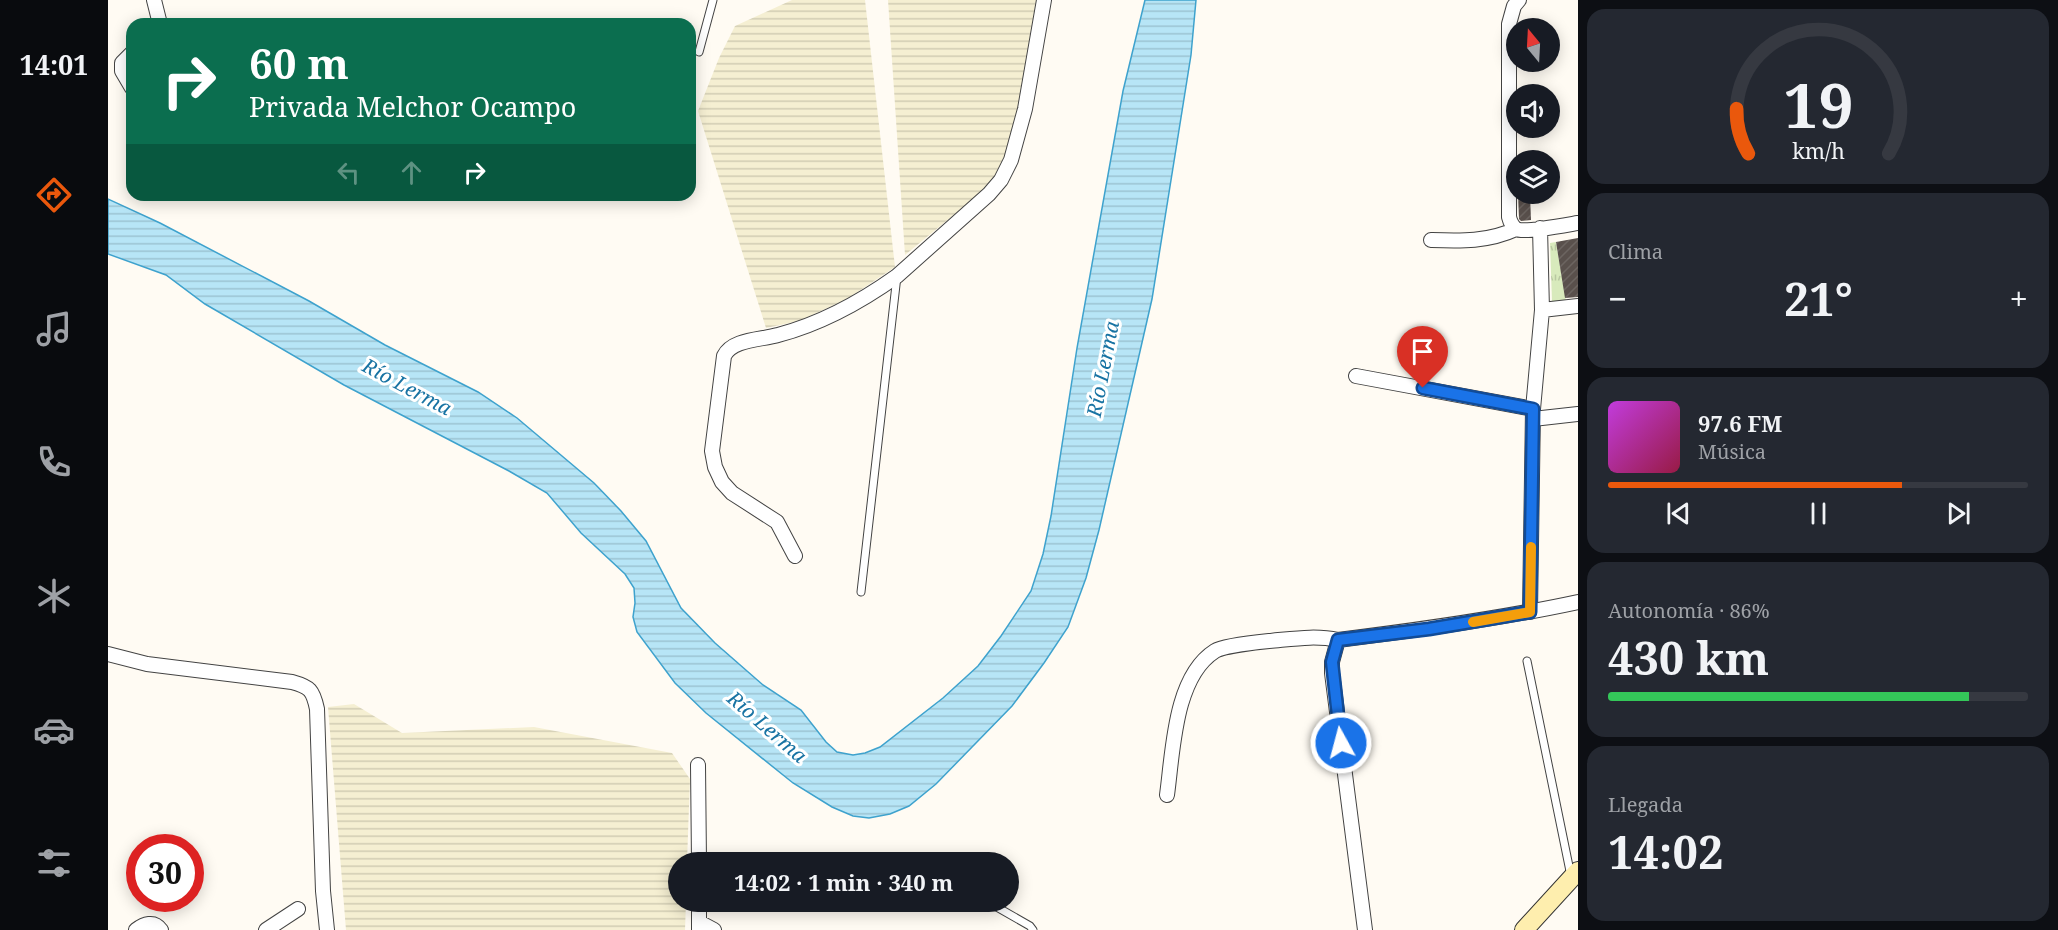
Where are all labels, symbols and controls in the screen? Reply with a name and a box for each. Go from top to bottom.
north arrow [1506,18,1560,72]
map controls [1506,18,1560,204]
text: 60 m [249,34,349,91]
icon: right [150,42,228,120]
text: 14:01 [19,46,89,83]
text: 19 [1783,61,1853,146]
button: sound [1506,84,1560,138]
text: Privada Melchor Ocampo [249,88,576,125]
text: km/h [1792,136,1845,165]
button: layers [1506,150,1560,204]
icon: left [332,156,365,189]
icon: ahead [395,156,428,189]
icon: right [458,156,491,189]
icon: directions [33,174,75,216]
text: Clima [1608,238,1663,265]
text: 21° [1784,268,1853,329]
text: − [1608,276,1627,321]
text: + [2010,276,2028,321]
icon: music [33,308,75,350]
water label: Río Lerma [1080,318,1125,420]
pin [1397,326,1448,388]
icon: arrive [1406,335,1439,368]
water label: Río Lerma [357,351,457,421]
text: 97.6 FM [1698,408,1782,438]
text: Música [1698,438,1766,465]
icon: phone [33,441,75,483]
icon: previous [1662,497,1695,530]
icon: pause [1802,497,1835,530]
icon: next [1942,497,1975,530]
icon: climate [33,575,75,617]
text: Autonomía · 86% [1608,597,1770,624]
text: 430 km [1608,627,1769,688]
water label: Río Lerma [721,684,813,769]
icon: car [33,709,75,751]
position arrow [1309,711,1373,775]
text: Llegada [1608,791,1683,818]
text: 14:02 [1608,821,1723,882]
speed limit sign: 30 [126,834,204,912]
icon: filters [33,842,75,884]
text: 14:02 · 1 min · 340 m [734,867,953,897]

